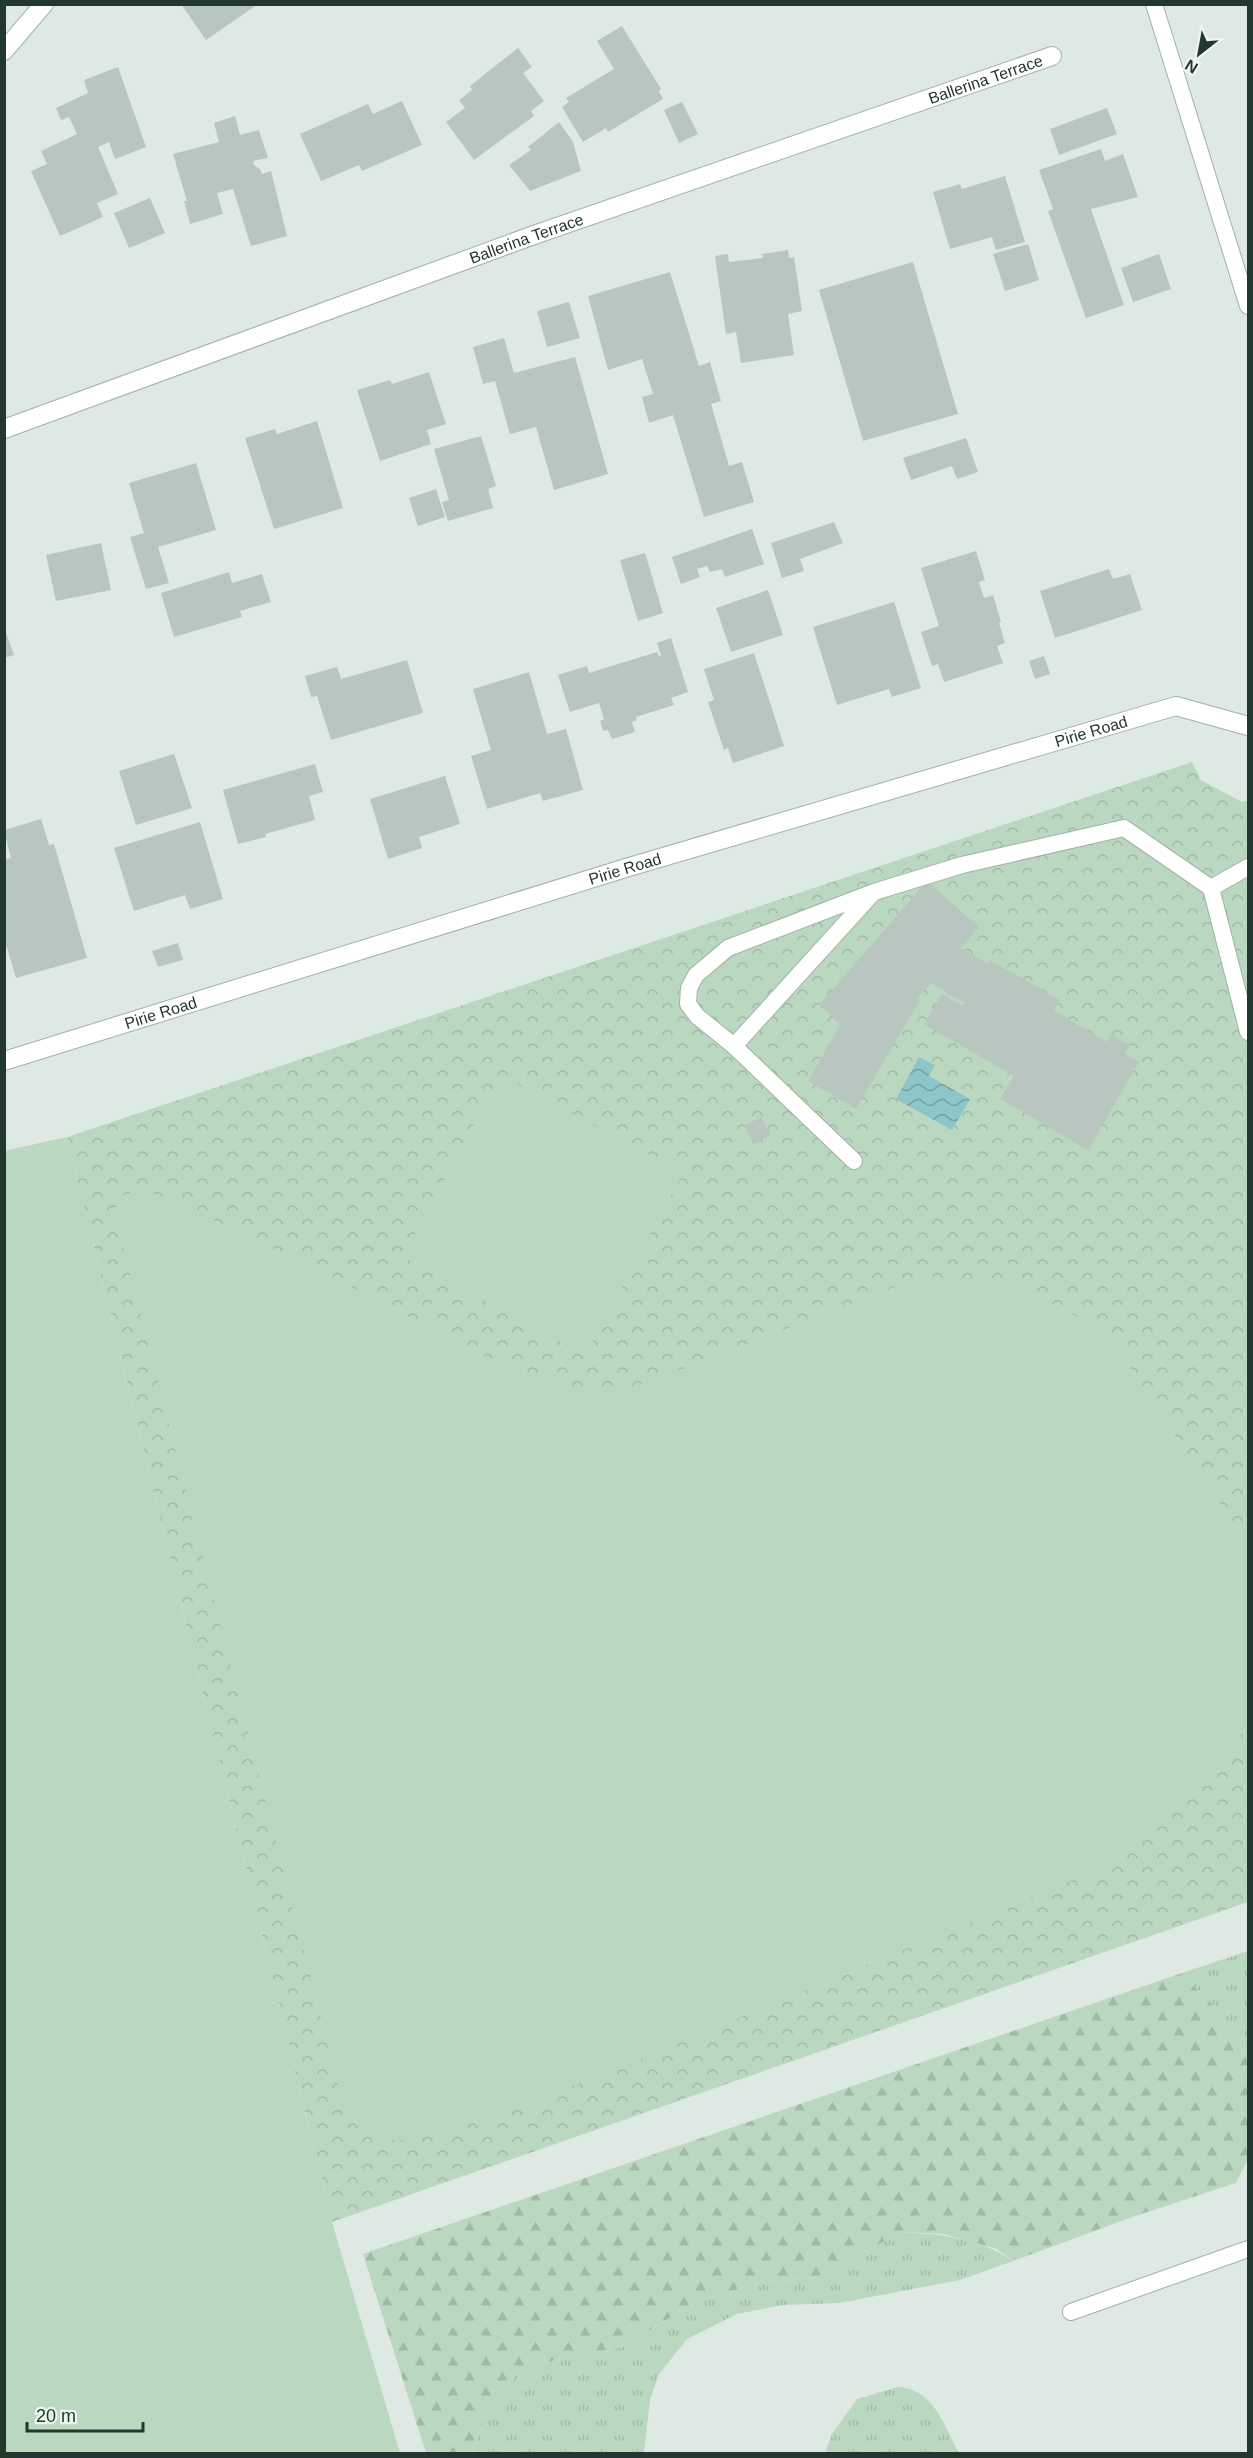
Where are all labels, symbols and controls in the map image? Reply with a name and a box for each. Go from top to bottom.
north arrow [1169,24,1229,84]
street label: Ballerina Terrace [926,51,1045,107]
text: N [1182,56,1201,77]
street label: Ballerina Terrace [467,210,586,266]
street label: Pirie Road [1053,712,1129,750]
street label: Pirie Road [587,850,663,888]
street label: Pirie Road [122,993,199,1032]
scale bar [27,2395,142,2433]
text: 20 m [36,2406,76,2426]

